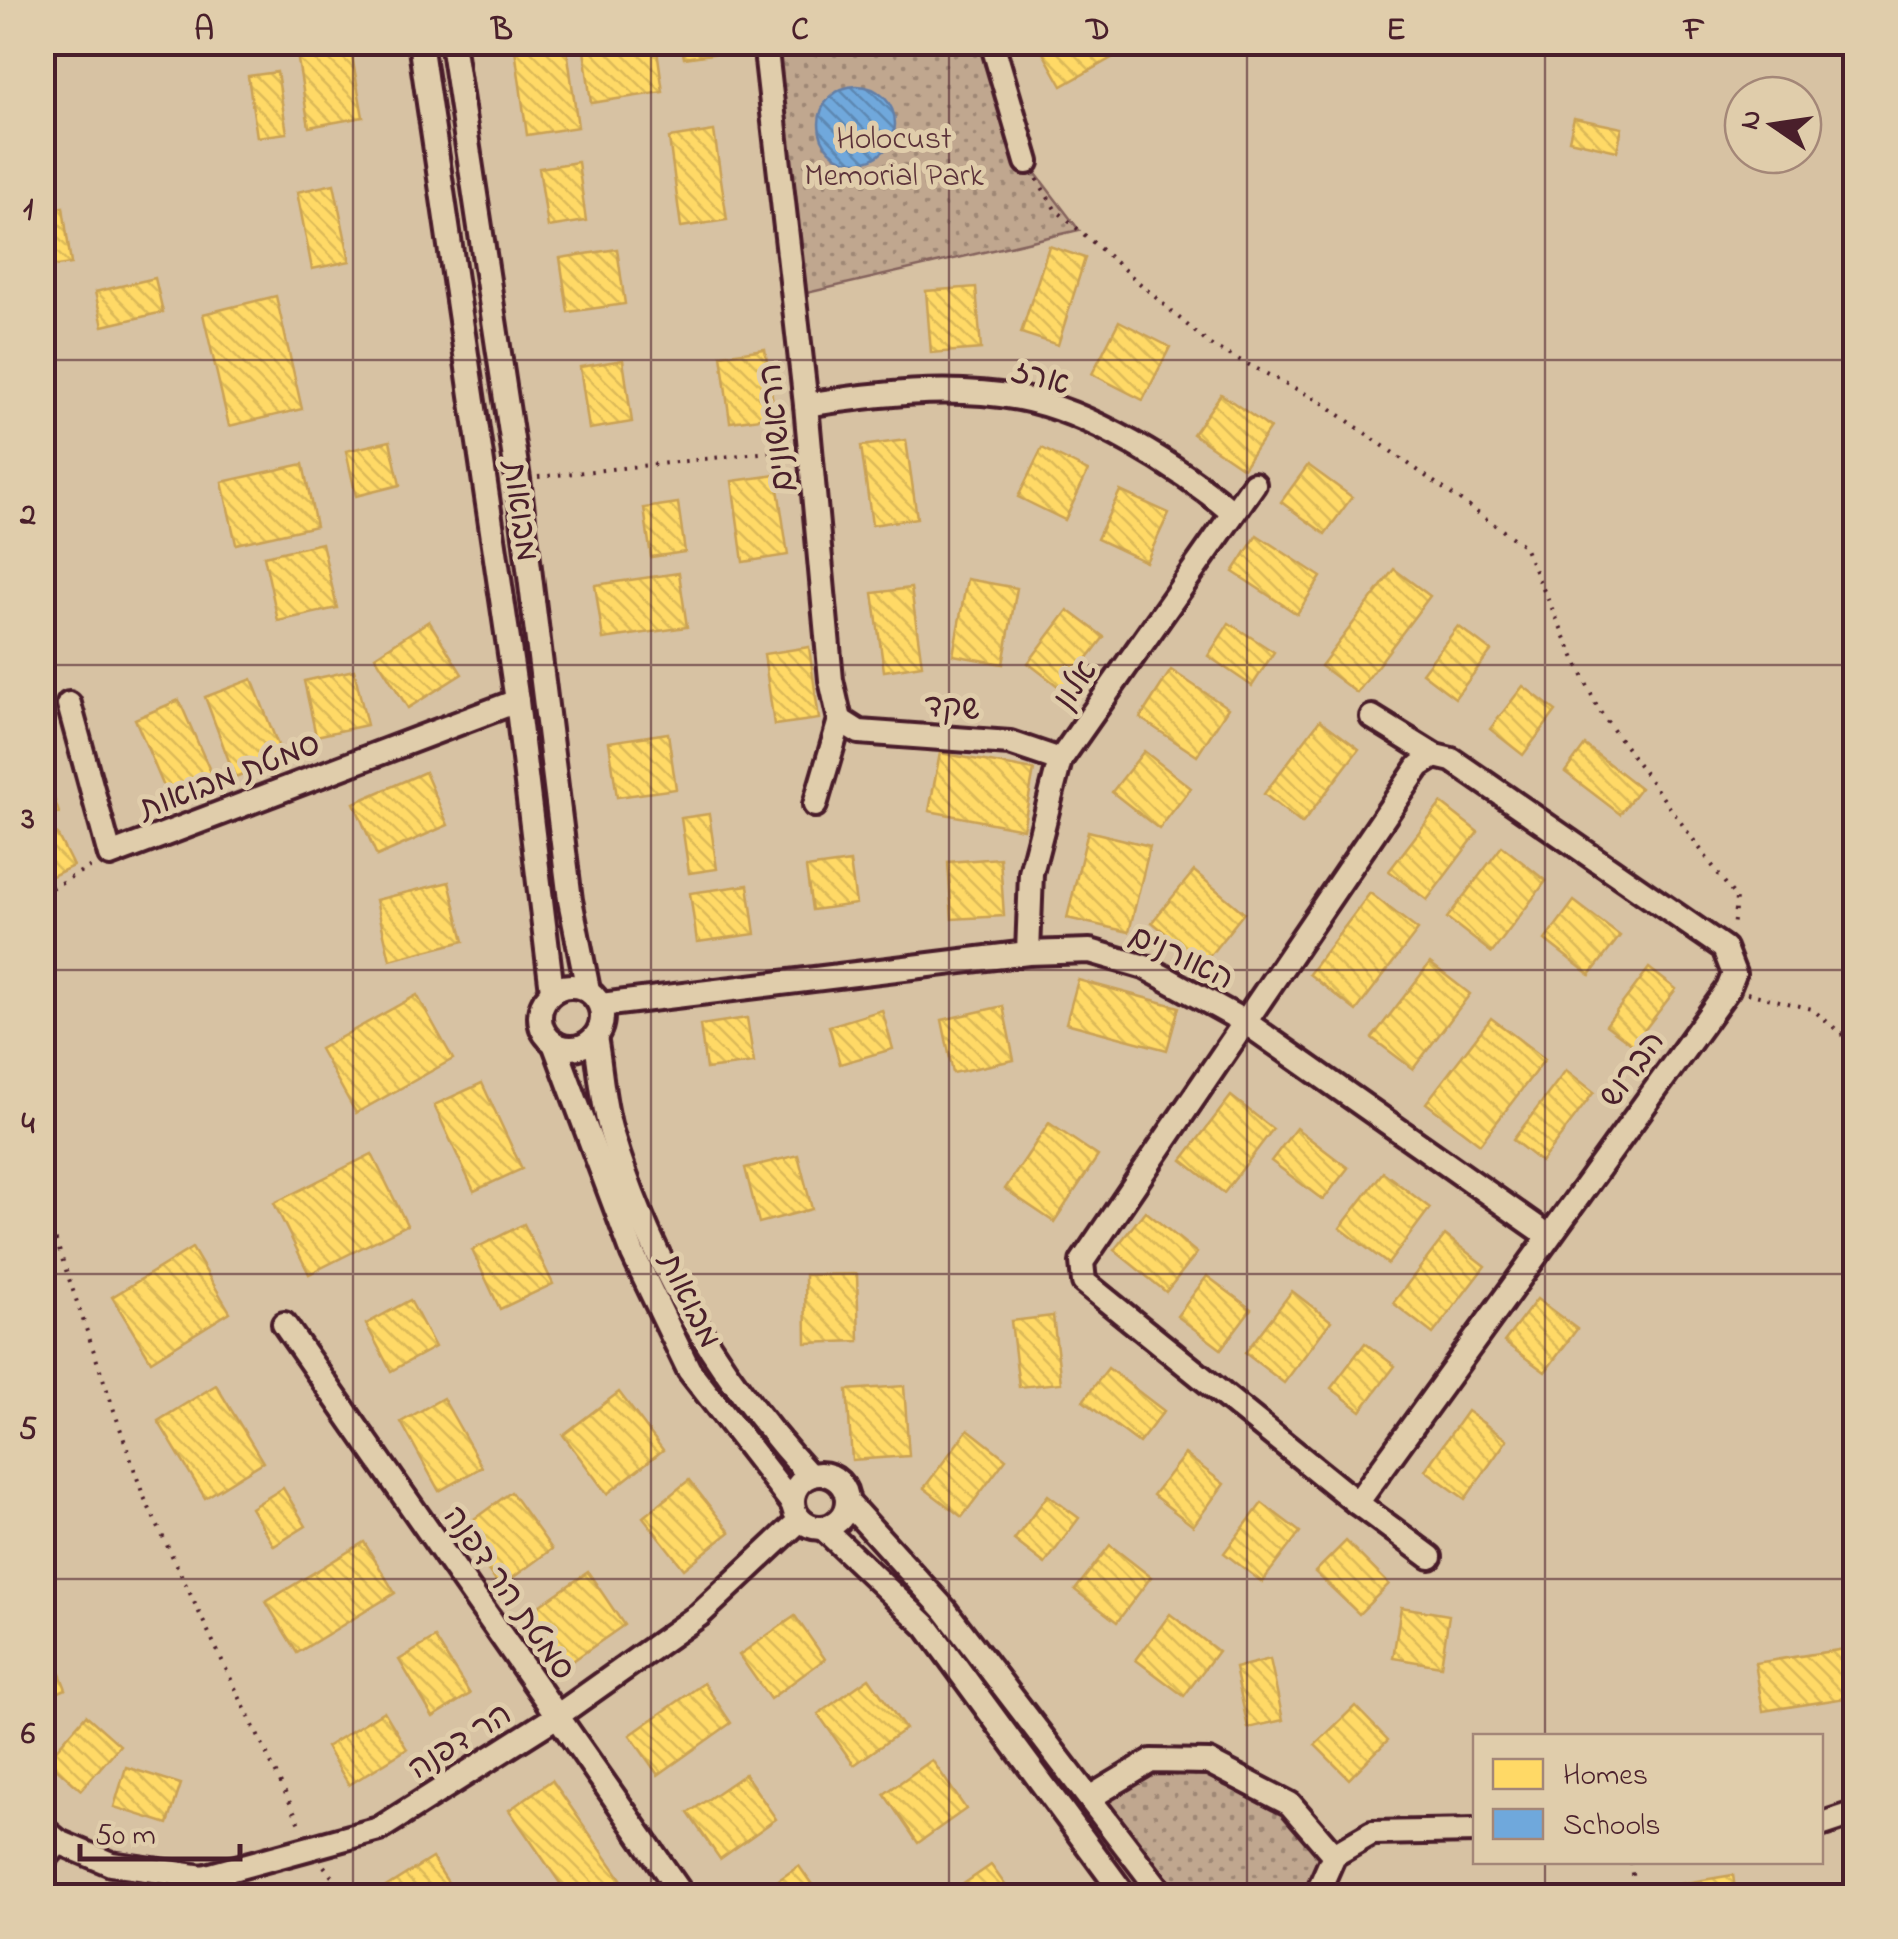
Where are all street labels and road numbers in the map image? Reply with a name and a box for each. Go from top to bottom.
street label: ארז [1006,349,1074,410]
street label: הראשונים [748,361,809,494]
street label: מבואות [488,456,549,565]
street label: אלון [1043,652,1111,720]
street label: שקד [922,684,982,735]
street label: סמטת מבואות [131,722,327,835]
street label: האורנים [1120,914,1241,1004]
street label: הברוש [1590,1021,1678,1119]
street label: מבואות [644,1244,731,1357]
street label: סמטת הר דפנה [429,1497,585,1691]
street label: הר דפנה [400,1693,522,1793]

